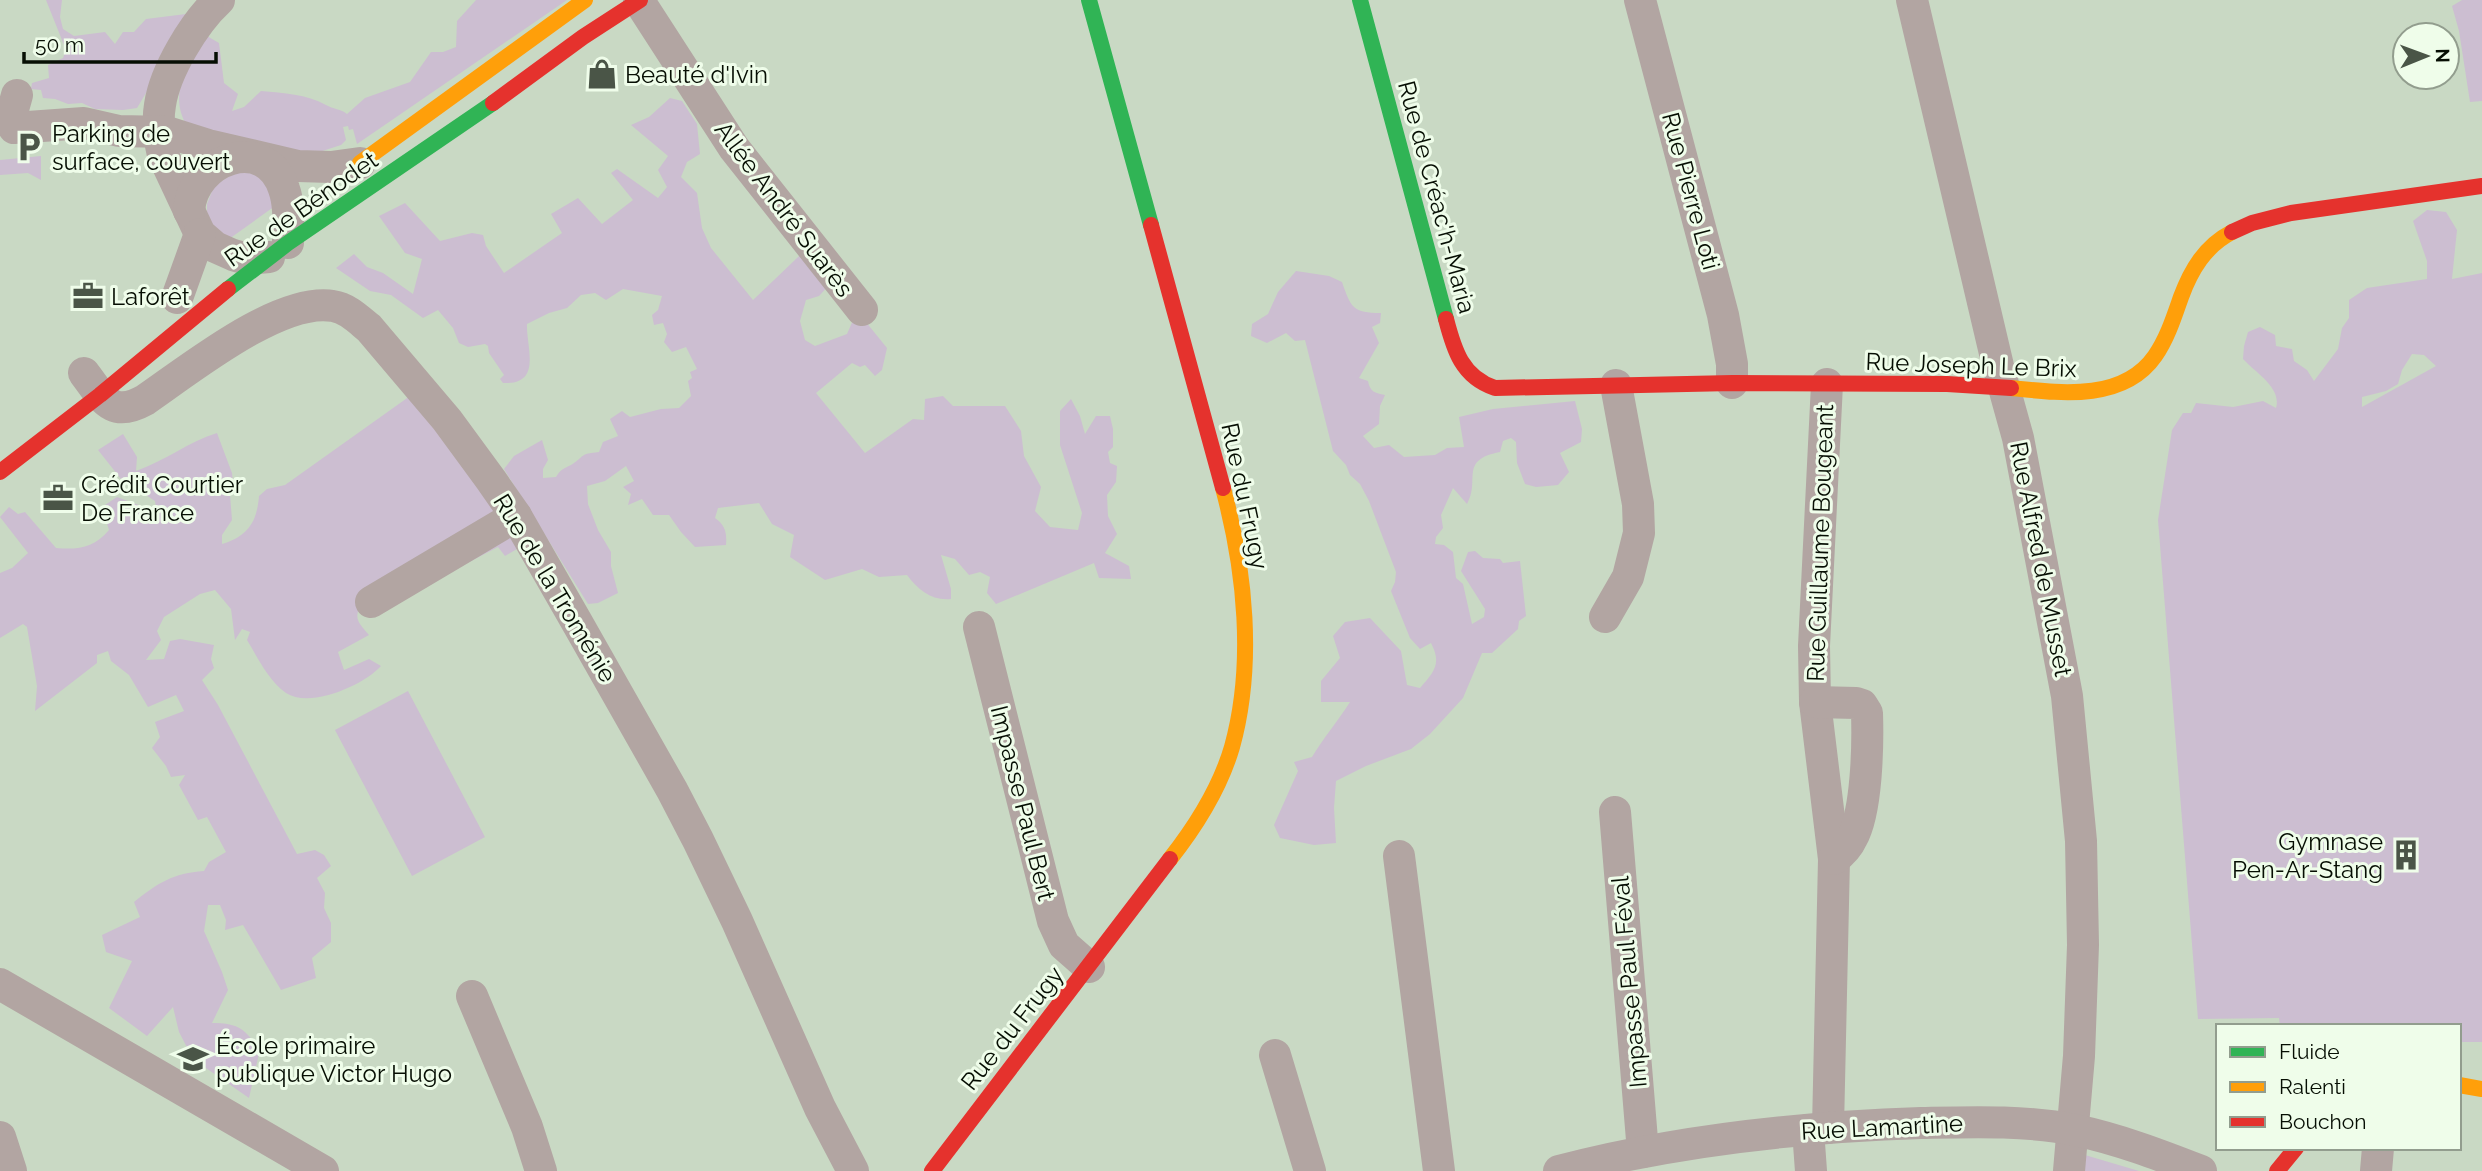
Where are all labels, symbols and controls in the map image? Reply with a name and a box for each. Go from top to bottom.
scale bar [24,21,217,65]
north arrow [2391,21,2461,91]
text: 50 m [35,32,84,57]
text: N [2432,48,2454,63]
shop icon: Beauté d'Ivin [585,57,619,91]
place label: Beauté d'Ivin [625,60,768,89]
street label: Rue de Créac'h-Maria [1392,78,1482,316]
street label: Rue Pierre Loti [1656,109,1726,273]
street label: Allée André Suarès [709,116,859,302]
place label: Parking de surface, couvert [52,119,230,176]
parking icon: Parking de surface, couvert [12,130,46,164]
street label: Rue de Bénodet [219,145,383,273]
office icon: Laforêt [71,279,105,313]
place label: Laforêt [111,282,190,311]
street label: Rue Joseph Le Brix [1865,347,2077,383]
street label: Rue Guillaume Bougeant [1801,404,1839,682]
street label: Rue du Frugy [1215,420,1275,572]
street label: Rue Alfred de Musset [2004,439,2078,679]
place label: Crédit Courtier De France [81,470,244,527]
office icon: Crédit Courtier De France [41,481,75,515]
street label: Rue de la Troménie [487,489,623,687]
street label: Impasse Paul Bert [985,703,1061,903]
place label: Gymnase Pen-Ar-Stang [2232,827,2383,884]
building icon: Gymnase Pen-Ar-Stang [2389,838,2423,872]
street label: Impasse Paul Féval [1605,874,1653,1089]
street label: Rue du Frugy [955,960,1069,1096]
legend [2216,1024,2461,1150]
place label: École primaire publique Victor Hugo [216,1031,452,1088]
text: Fluide [2279,1039,2340,1064]
school or university icon: École primaire publique Victor Hugo [176,1042,210,1076]
text: Ralenti [2279,1074,2346,1099]
street label: Rue Lamartine [1800,1108,1964,1146]
text: Bouchon [2279,1109,2366,1134]

